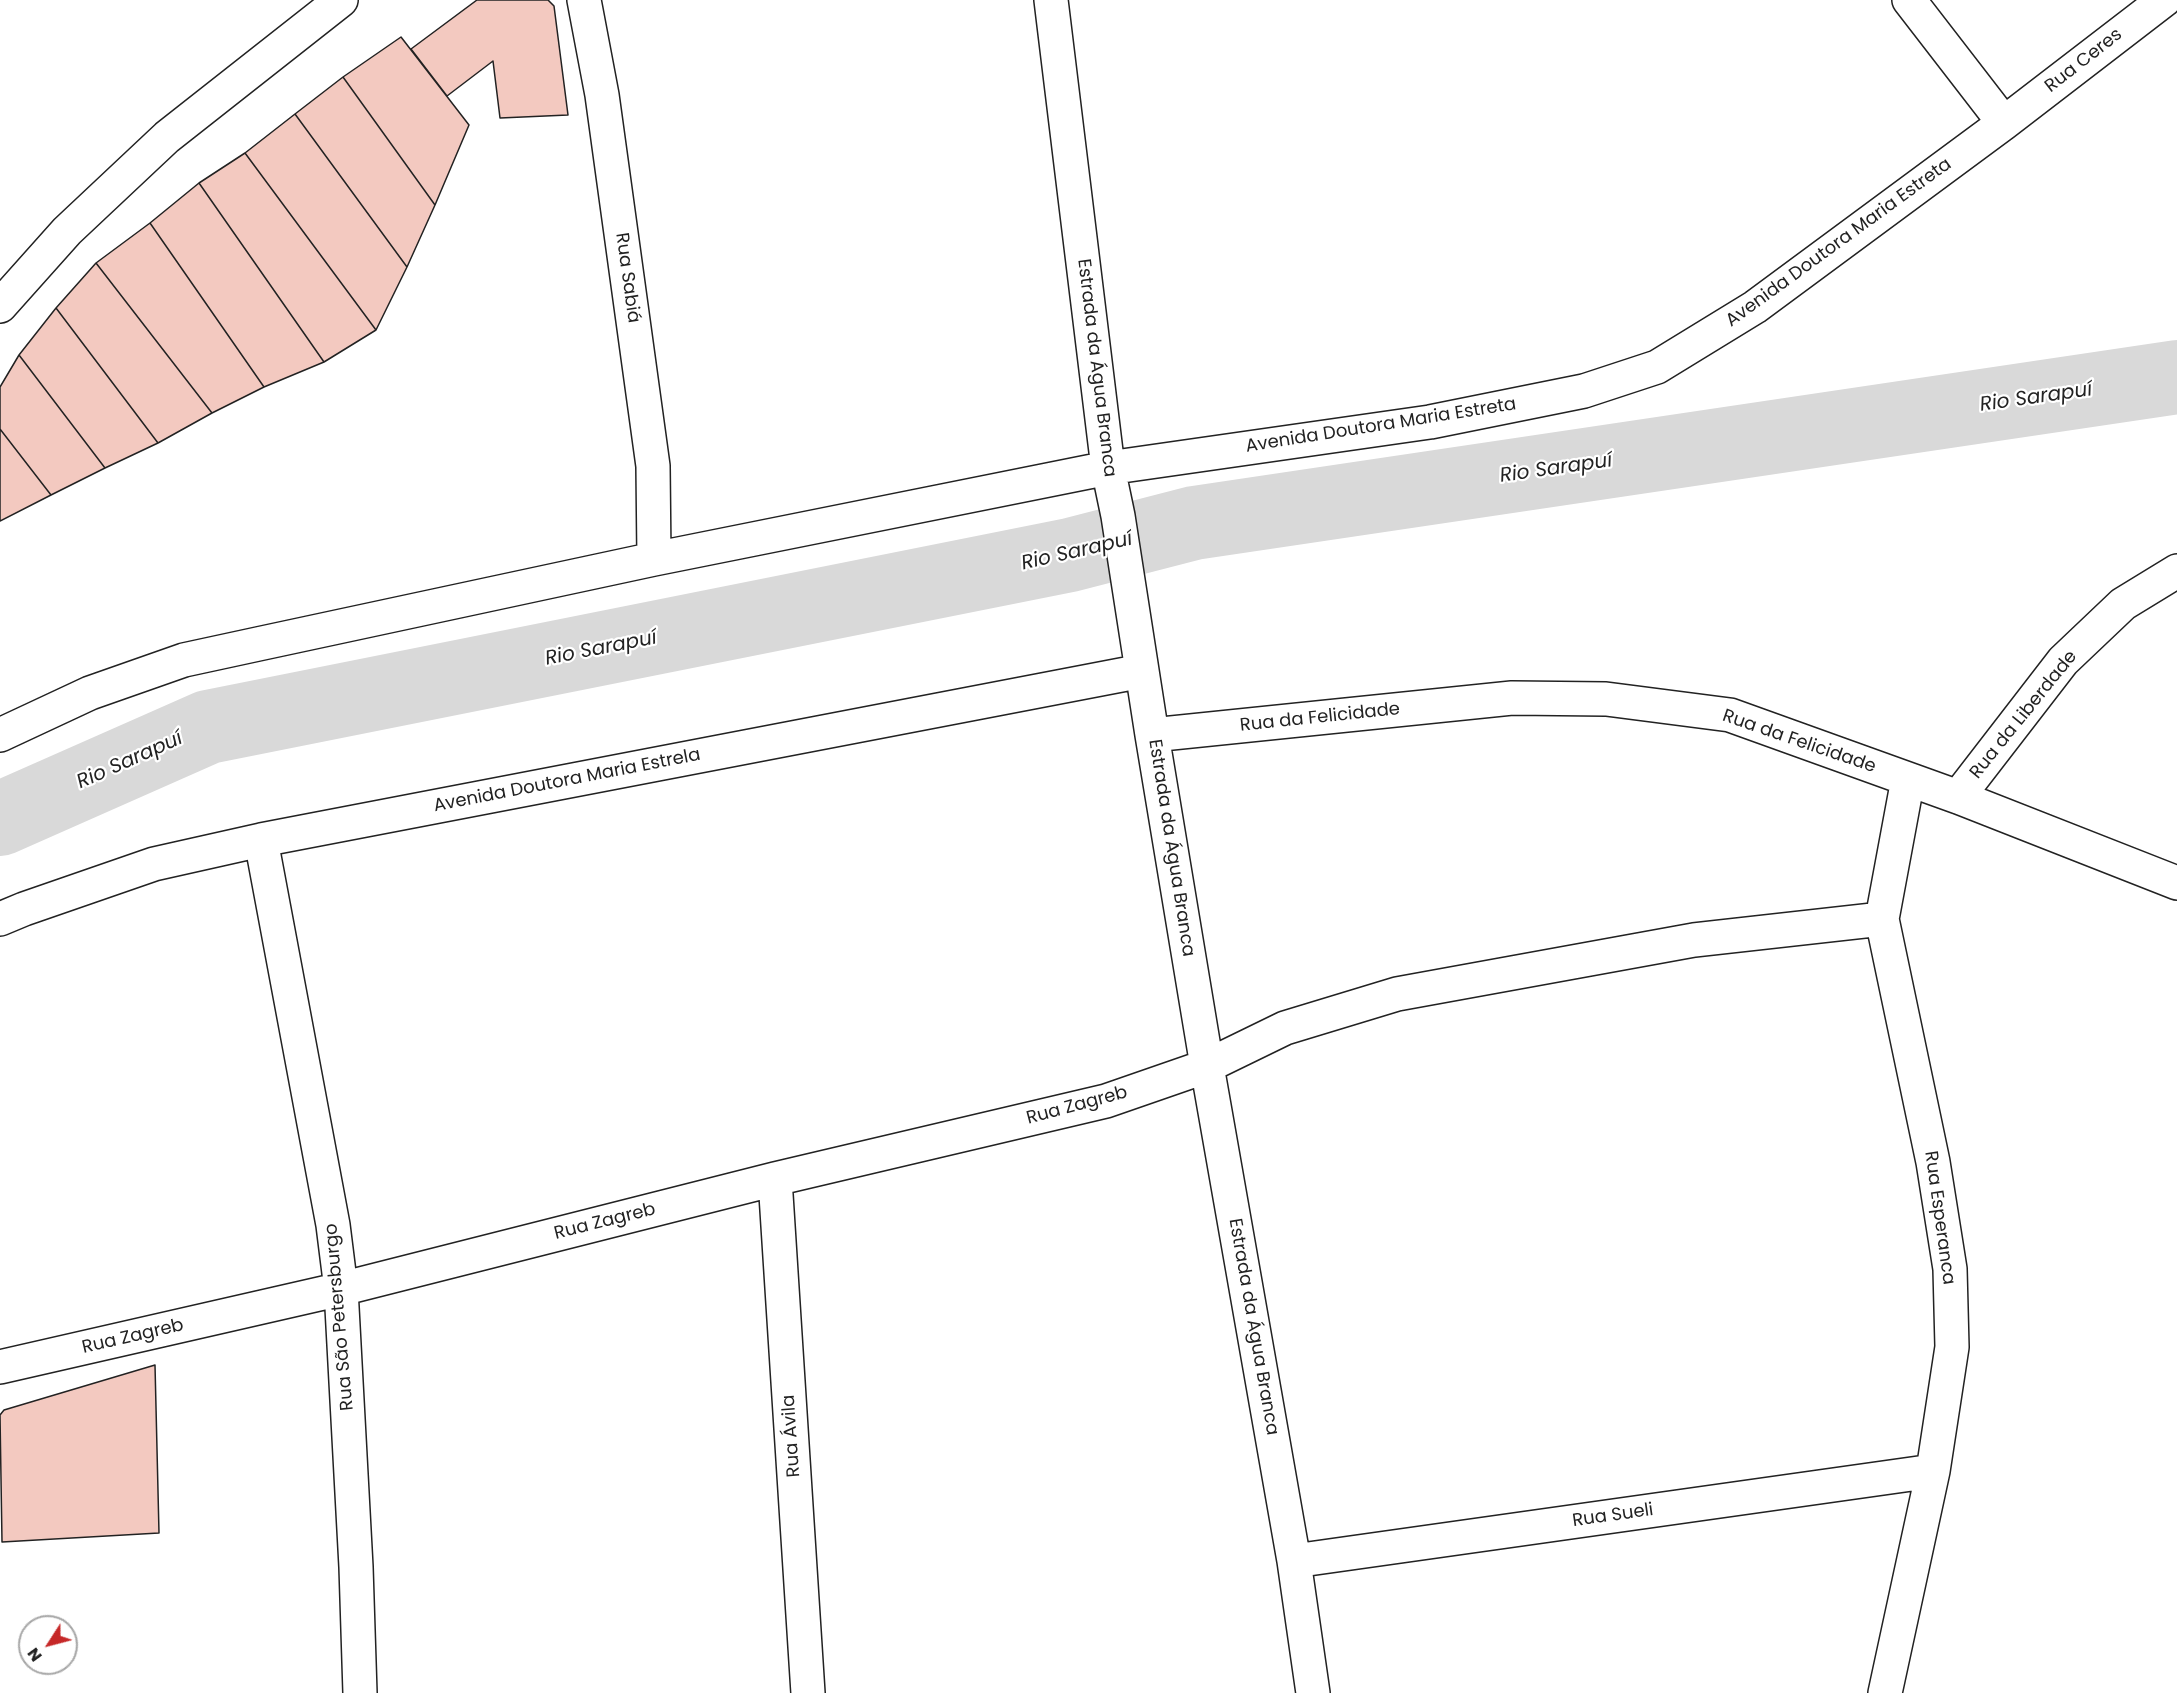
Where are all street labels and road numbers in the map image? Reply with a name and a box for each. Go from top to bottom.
street label: Rua Ceres [2041,24,2127,98]
street label: Avenida Doutora Maria Estreta [1722,154,1956,332]
street label: Rua Sabiá [610,231,644,325]
street label: Estrada da Água Branca [1072,258,1120,478]
street label: Avenida Doutora Maria Estreta [1244,394,1518,458]
street label: Rua da Liberdade [1966,647,2082,783]
street label: Rua da Felicidade [1239,699,1401,737]
street label: Rua da Felicidade [1720,706,1878,778]
street label: Estrada da Água Branca [1143,738,1199,958]
street label: Avenida Doutora Maria Estrela [432,745,702,817]
street label: Rua Zagreb [1024,1082,1130,1130]
street label: Rua Esperanca [1919,1150,1959,1286]
street label: Rua Zagreb [552,1199,658,1245]
street label: Estrada da Água Branca [1223,1217,1283,1437]
street label: Rua São Petersburgo [321,1222,359,1412]
street label: Rua Zagreb [80,1315,186,1359]
street label: Rua Ávila [778,1394,806,1478]
street label: Rua Sueli [1571,1500,1655,1532]

